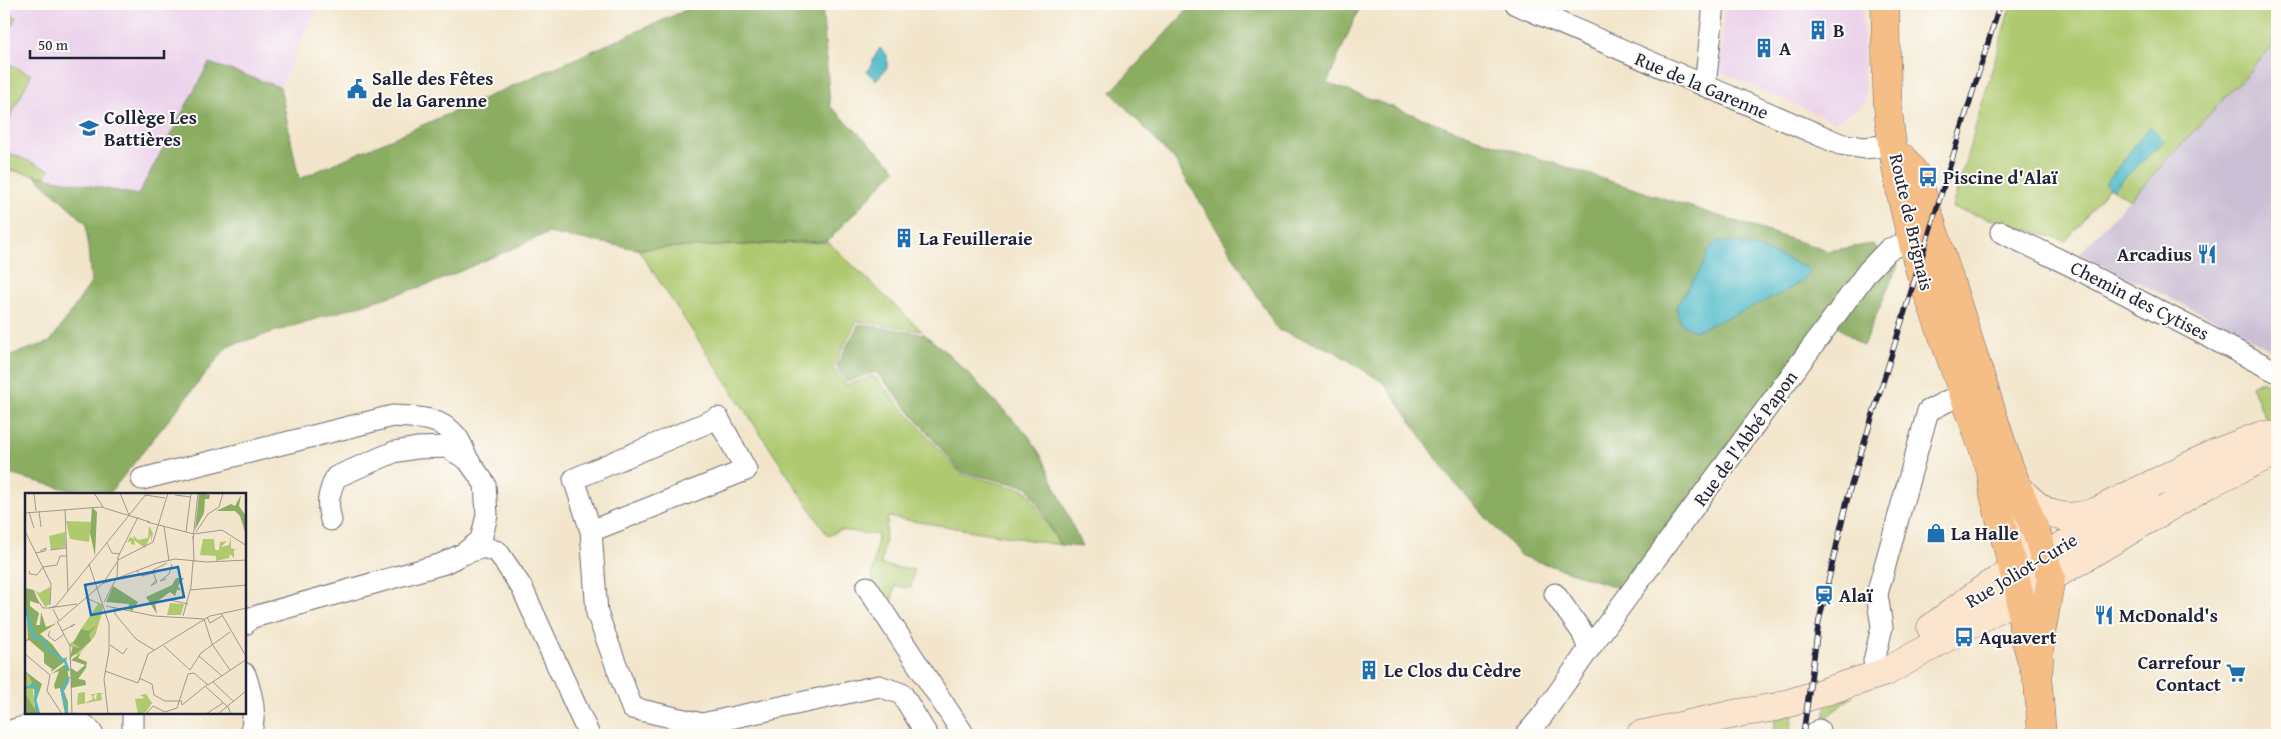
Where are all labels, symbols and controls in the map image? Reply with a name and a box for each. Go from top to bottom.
place label: B [1833,16,1845,44]
building icon: B [1807,19,1829,41]
scale bar [30,28,164,60]
text: 50 m [38,34,69,55]
place label: A [1779,34,1791,62]
building icon: A [1753,37,1775,59]
street label: Rue de la Garenne [1631,44,1773,126]
place label: Salle des Fêtes de la Garenne [372,64,493,114]
public building icon: Salle des Fêtes de la Garenne [346,78,368,100]
place label: Collège Les Battières [104,103,197,153]
school or university icon: Collège Les Battières [78,117,100,139]
street label: Route de Brignais [1883,151,1941,293]
place label: Piscine d'Alaï [1943,163,2058,191]
bus stop icon: Piscine d'Alaï [1917,166,1939,188]
place label: La Feuilleraie [919,224,1033,252]
building icon: La Feuilleraie [893,227,915,249]
place label: Arcadius [2117,240,2192,268]
restaurant icon: Arcadius [2196,243,2218,265]
street label: Chemin des Cytises [2066,253,2214,347]
street label: Rue de l'Abbé Papon [1686,364,1804,512]
inset map [25,493,246,714]
place label: La Halle [1951,519,2019,547]
shop icon: La Halle [1925,522,1947,544]
street label: Rue Joliot-Curie [1960,525,2082,615]
place label: Alaï [1839,581,1874,609]
station icon: Alaï [1813,584,1835,606]
place label: McDonald's [2119,601,2218,629]
restaurant icon: McDonald's [2093,604,2115,626]
place label: Aquavert [1979,623,2057,651]
bus stop icon: Aquavert [1953,626,1975,648]
place label: Carrefour Contact [2138,648,2222,698]
place label: Le Clos du Cèdre [1384,656,1521,684]
building icon: Le Clos du Cèdre [1358,659,1380,681]
supermarket icon: Carrefour Contact [2225,662,2247,684]

